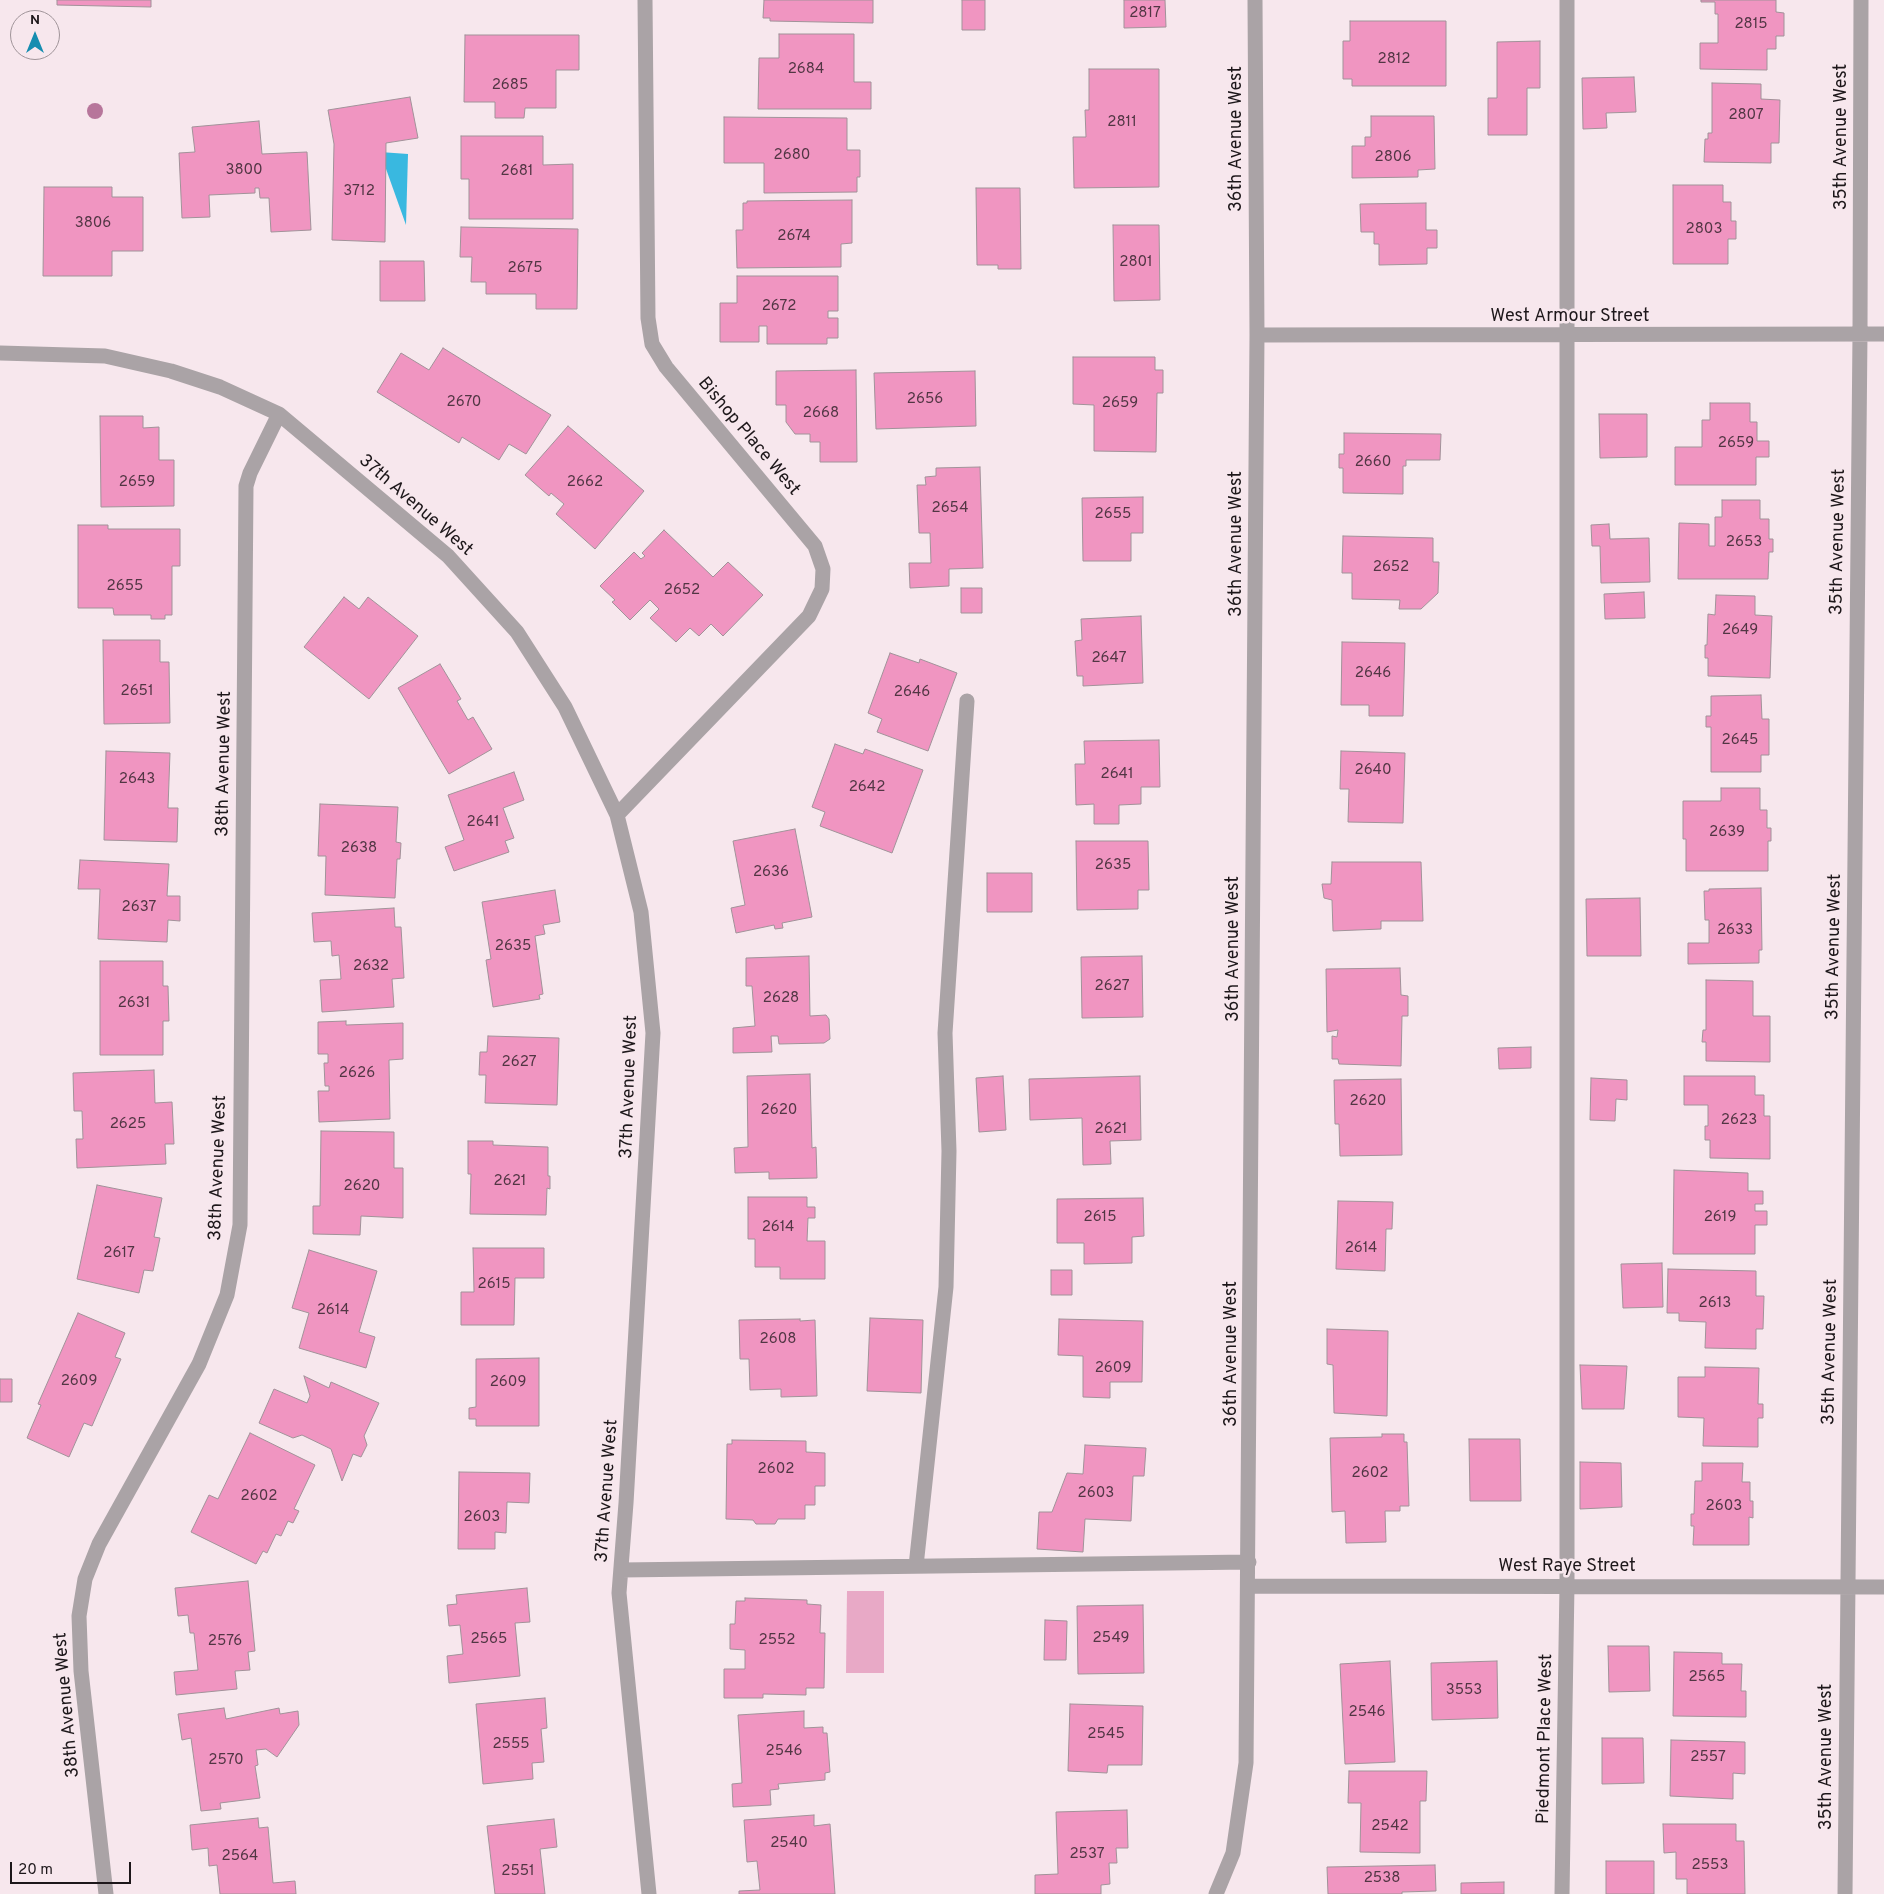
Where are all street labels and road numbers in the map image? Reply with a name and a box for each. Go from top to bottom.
street label: 35th Avenue West [1831,64,1853,210]
street label: 36th Avenue West [1226,66,1248,212]
street label: West Armour Street [1490,306,1650,328]
street label: Bishop Place West [692,373,804,501]
street label: 37th Avenue West [354,451,476,561]
street label: 35th Avenue West [1827,469,1851,615]
street label: 36th Avenue West [1226,471,1248,617]
street label: 38th Avenue West [213,691,237,837]
street label: 35th Avenue West [1823,874,1847,1020]
street label: 36th Avenue West [1223,876,1245,1022]
street label: 37th Avenue West [617,1015,643,1159]
street label: 38th Avenue West [206,1095,232,1241]
street label: 35th Avenue West [1819,1279,1843,1425]
street label: 36th Avenue West [1221,1281,1243,1427]
street label: 37th Avenue West [592,1418,624,1564]
street label: West Raye Street [1498,1556,1636,1578]
street label: 38th Avenue West [51,1631,85,1779]
street label: Piedmont Place West [1534,1654,1558,1824]
street label: 35th Avenue West [1816,1684,1838,1830]

